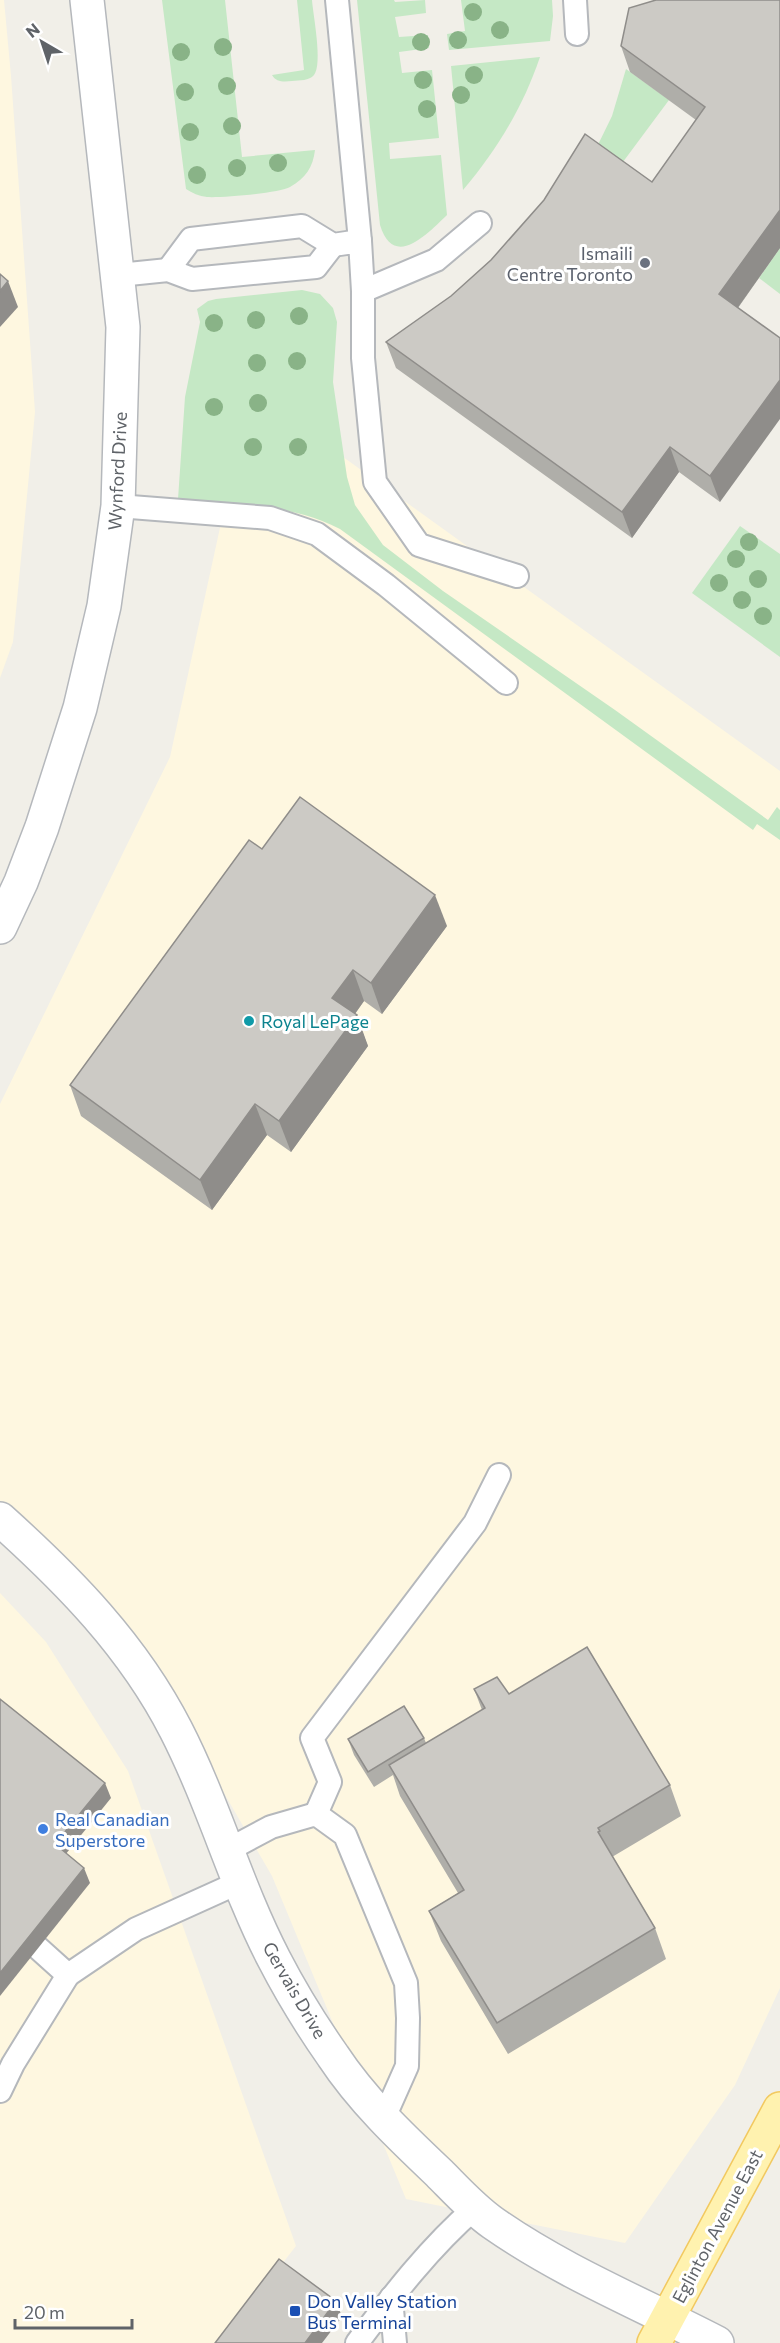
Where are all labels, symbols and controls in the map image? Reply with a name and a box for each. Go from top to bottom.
north arrow [12,12,72,72]
text: N [22,19,43,41]
place label: Ismaili Centre Toronto [507,242,633,285]
marker: Ismaili Centre Toronto [638,256,652,270]
street label: Wynford Drive [103,411,131,531]
place label: Royal LePage [261,1010,369,1032]
marker: Royal LePage [242,1014,256,1028]
place label: Real Canadian Superstore [55,1808,170,1851]
marker: Real Canadian Superstore [36,1822,50,1836]
street label: Gervais Drive [258,1938,332,2042]
street label: Eglinton Avenue East [667,2145,767,2307]
place label: Don Valley Station Bus Terminal [307,2290,457,2333]
scale bar [15,2292,132,2330]
text: 20 m [24,2301,65,2323]
marker: Don Valley Station Bus Terminal [288,2304,302,2318]

